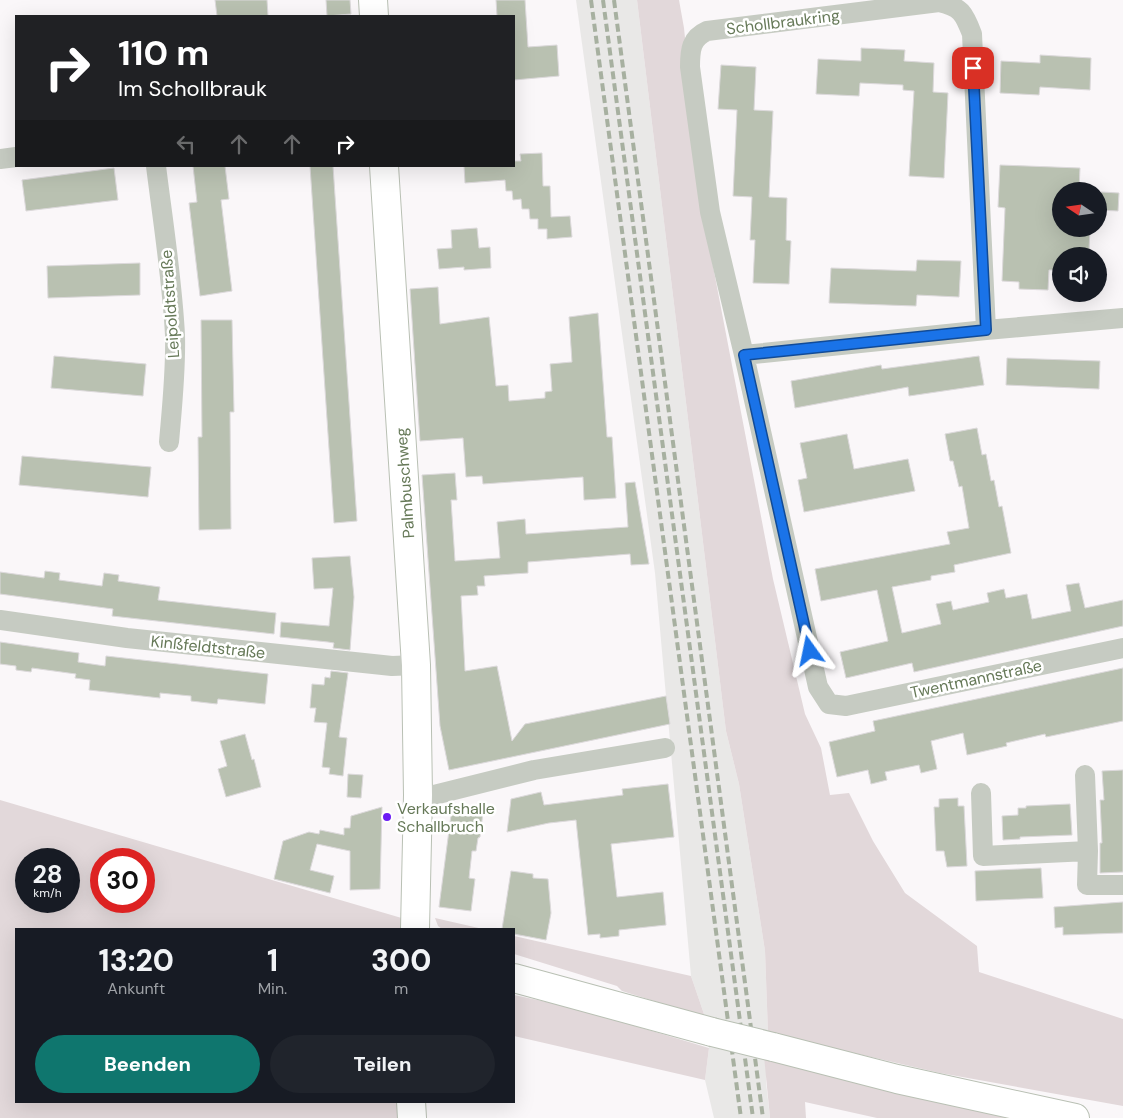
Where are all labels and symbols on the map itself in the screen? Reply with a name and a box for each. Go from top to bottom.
street label: Schollbraukring [725,5,841,39]
pin [952,47,994,89]
north arrow [1052,182,1108,238]
street label: Leipoldtstraße [156,249,184,359]
street label: Palmbuschweg [391,427,419,539]
position arrow [783,624,835,676]
street label: Kinßfeldtstraße [150,631,266,663]
street label: Twentmannstraße [908,655,1044,703]
place label: Verkaufshalle Schallbruch [397,798,495,837]
marker: Verkaufshalle Schallbruch [381,811,393,823]
speed limit sign: 30 [90,848,155,913]

